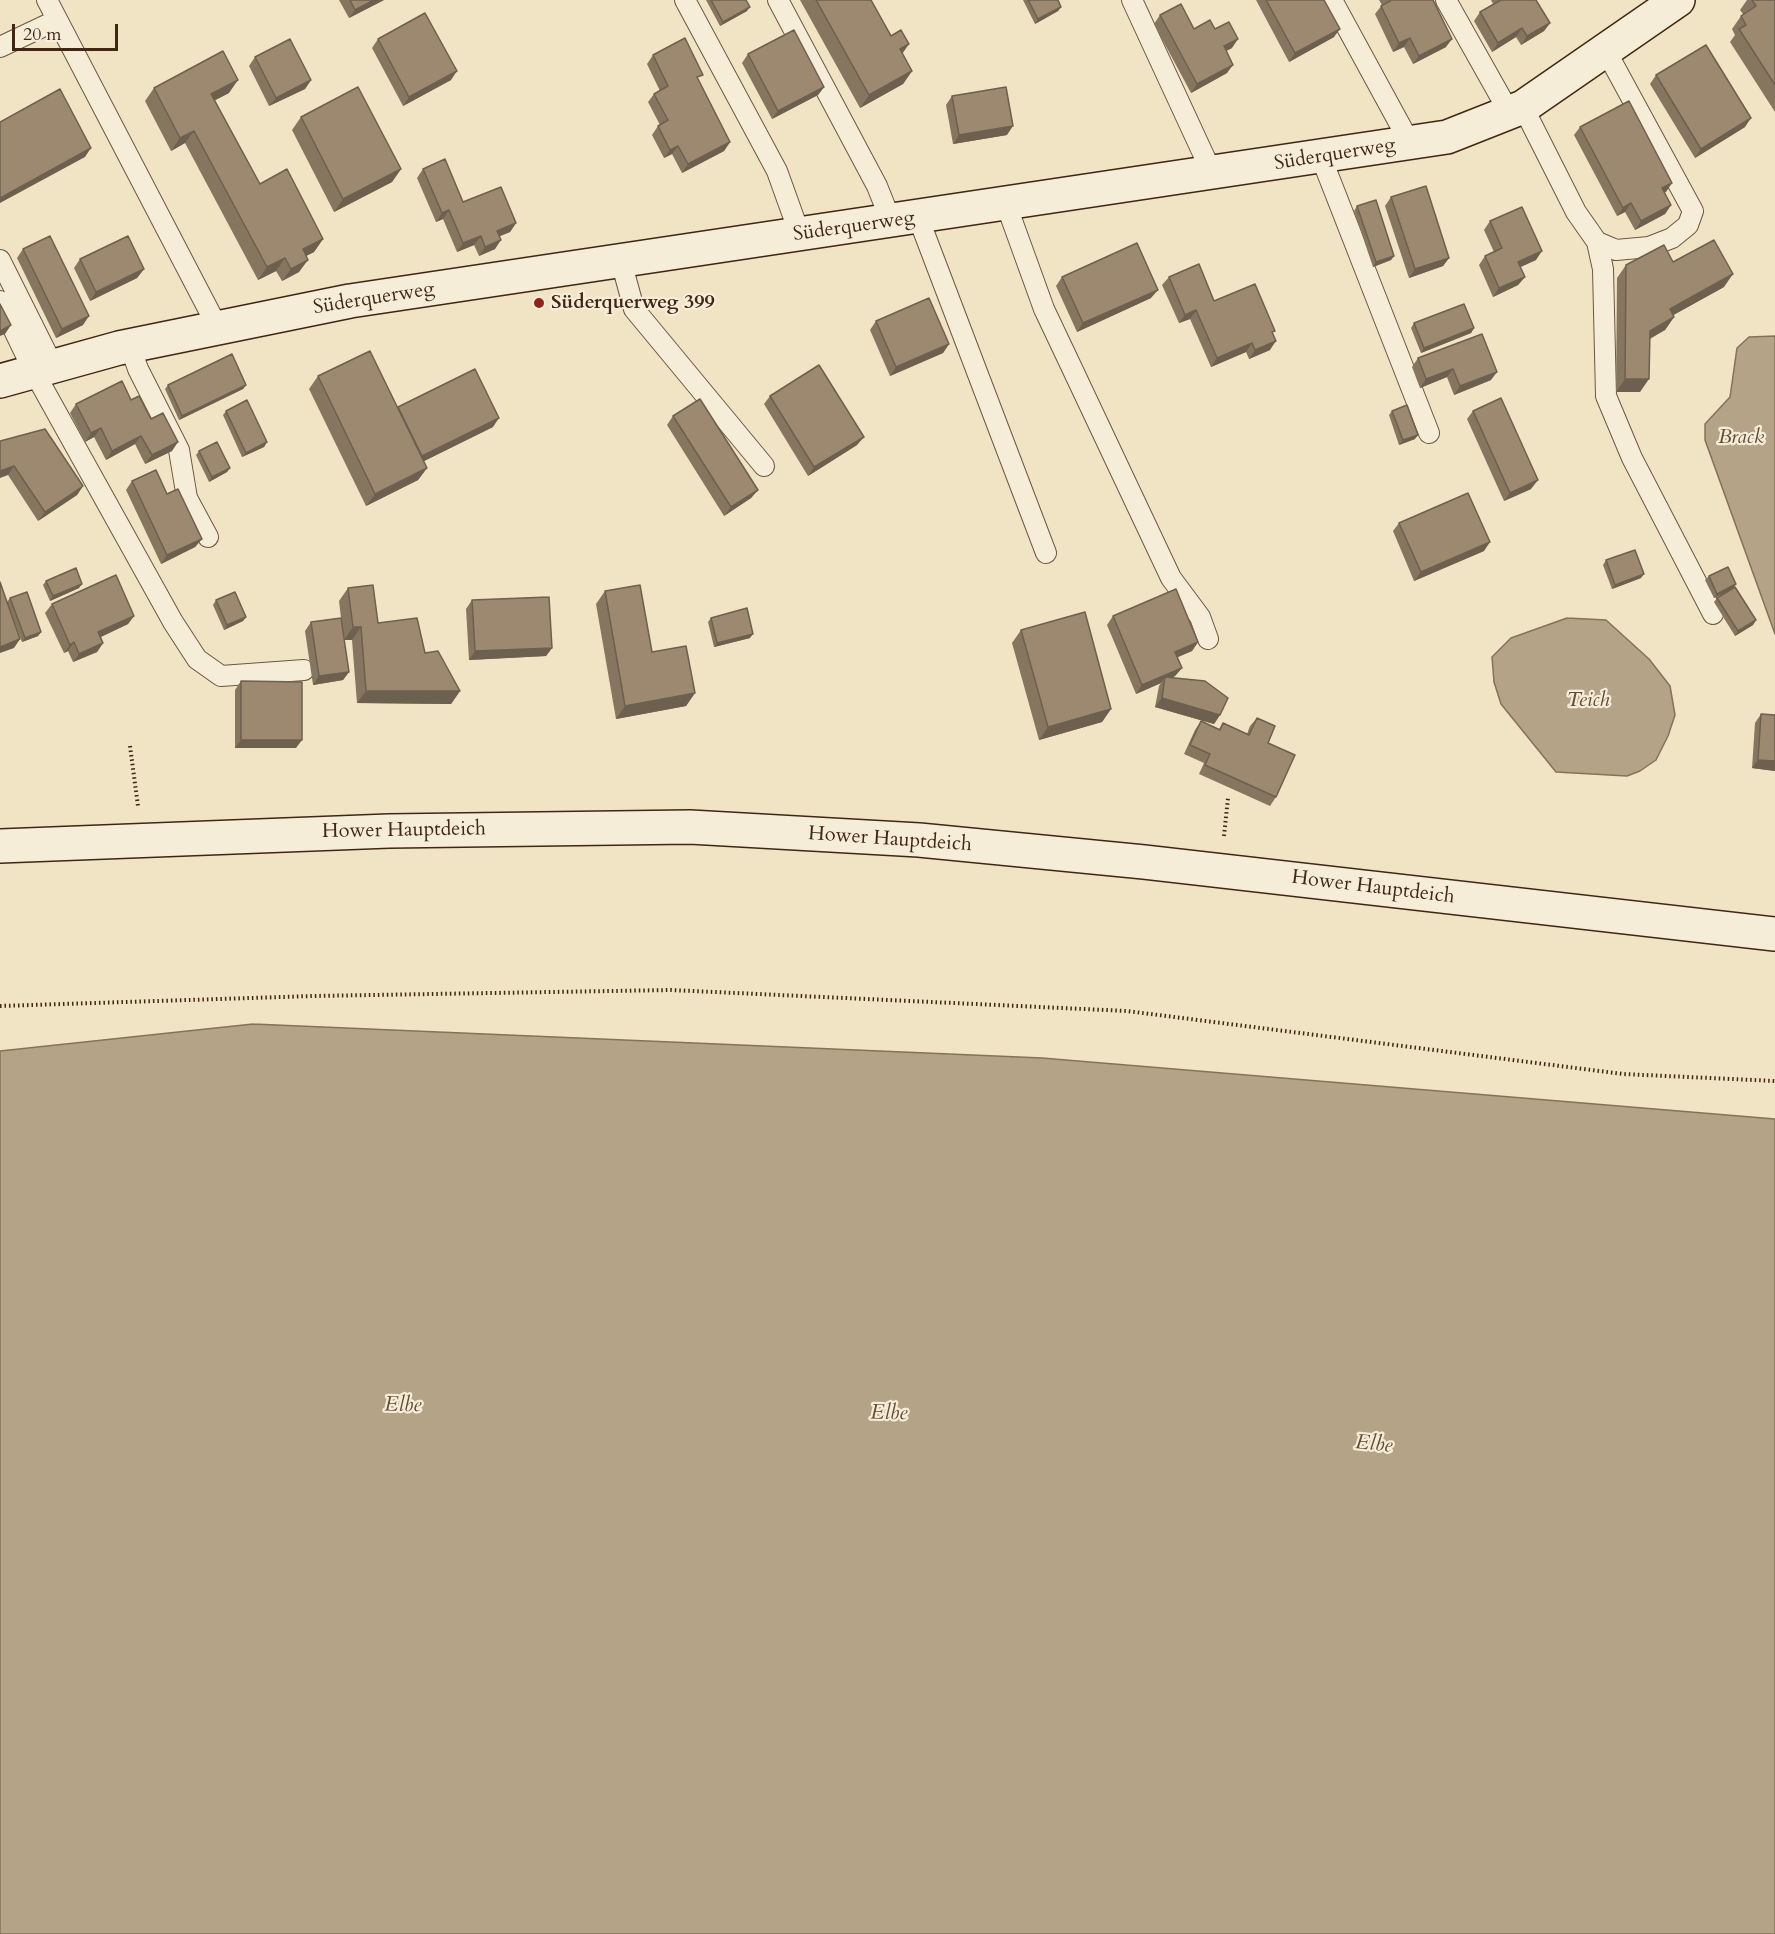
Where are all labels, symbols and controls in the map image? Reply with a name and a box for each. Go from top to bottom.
scale bar [15,12,122,50]
text: 20 m [23,22,62,47]
street label: Süderquerweg [1273,134,1397,176]
street label: Süderquerweg [792,207,916,247]
street label: Süderquerweg [312,278,436,320]
place label: Süderquerweg 399 [551,291,715,315]
marker: Süderquerweg 399 [532,296,546,310]
water label: Brack [1718,425,1764,451]
water label: Teich [1566,688,1610,714]
street label: Hower Hauptdeich [322,818,486,844]
street label: Hower Hauptdeich [807,822,973,858]
street label: Hower Hauptdeich [1290,866,1456,910]
water label: Elbe [384,1393,422,1419]
water label: Elbe [870,1401,908,1427]
water label: Elbe [1354,1431,1394,1459]

